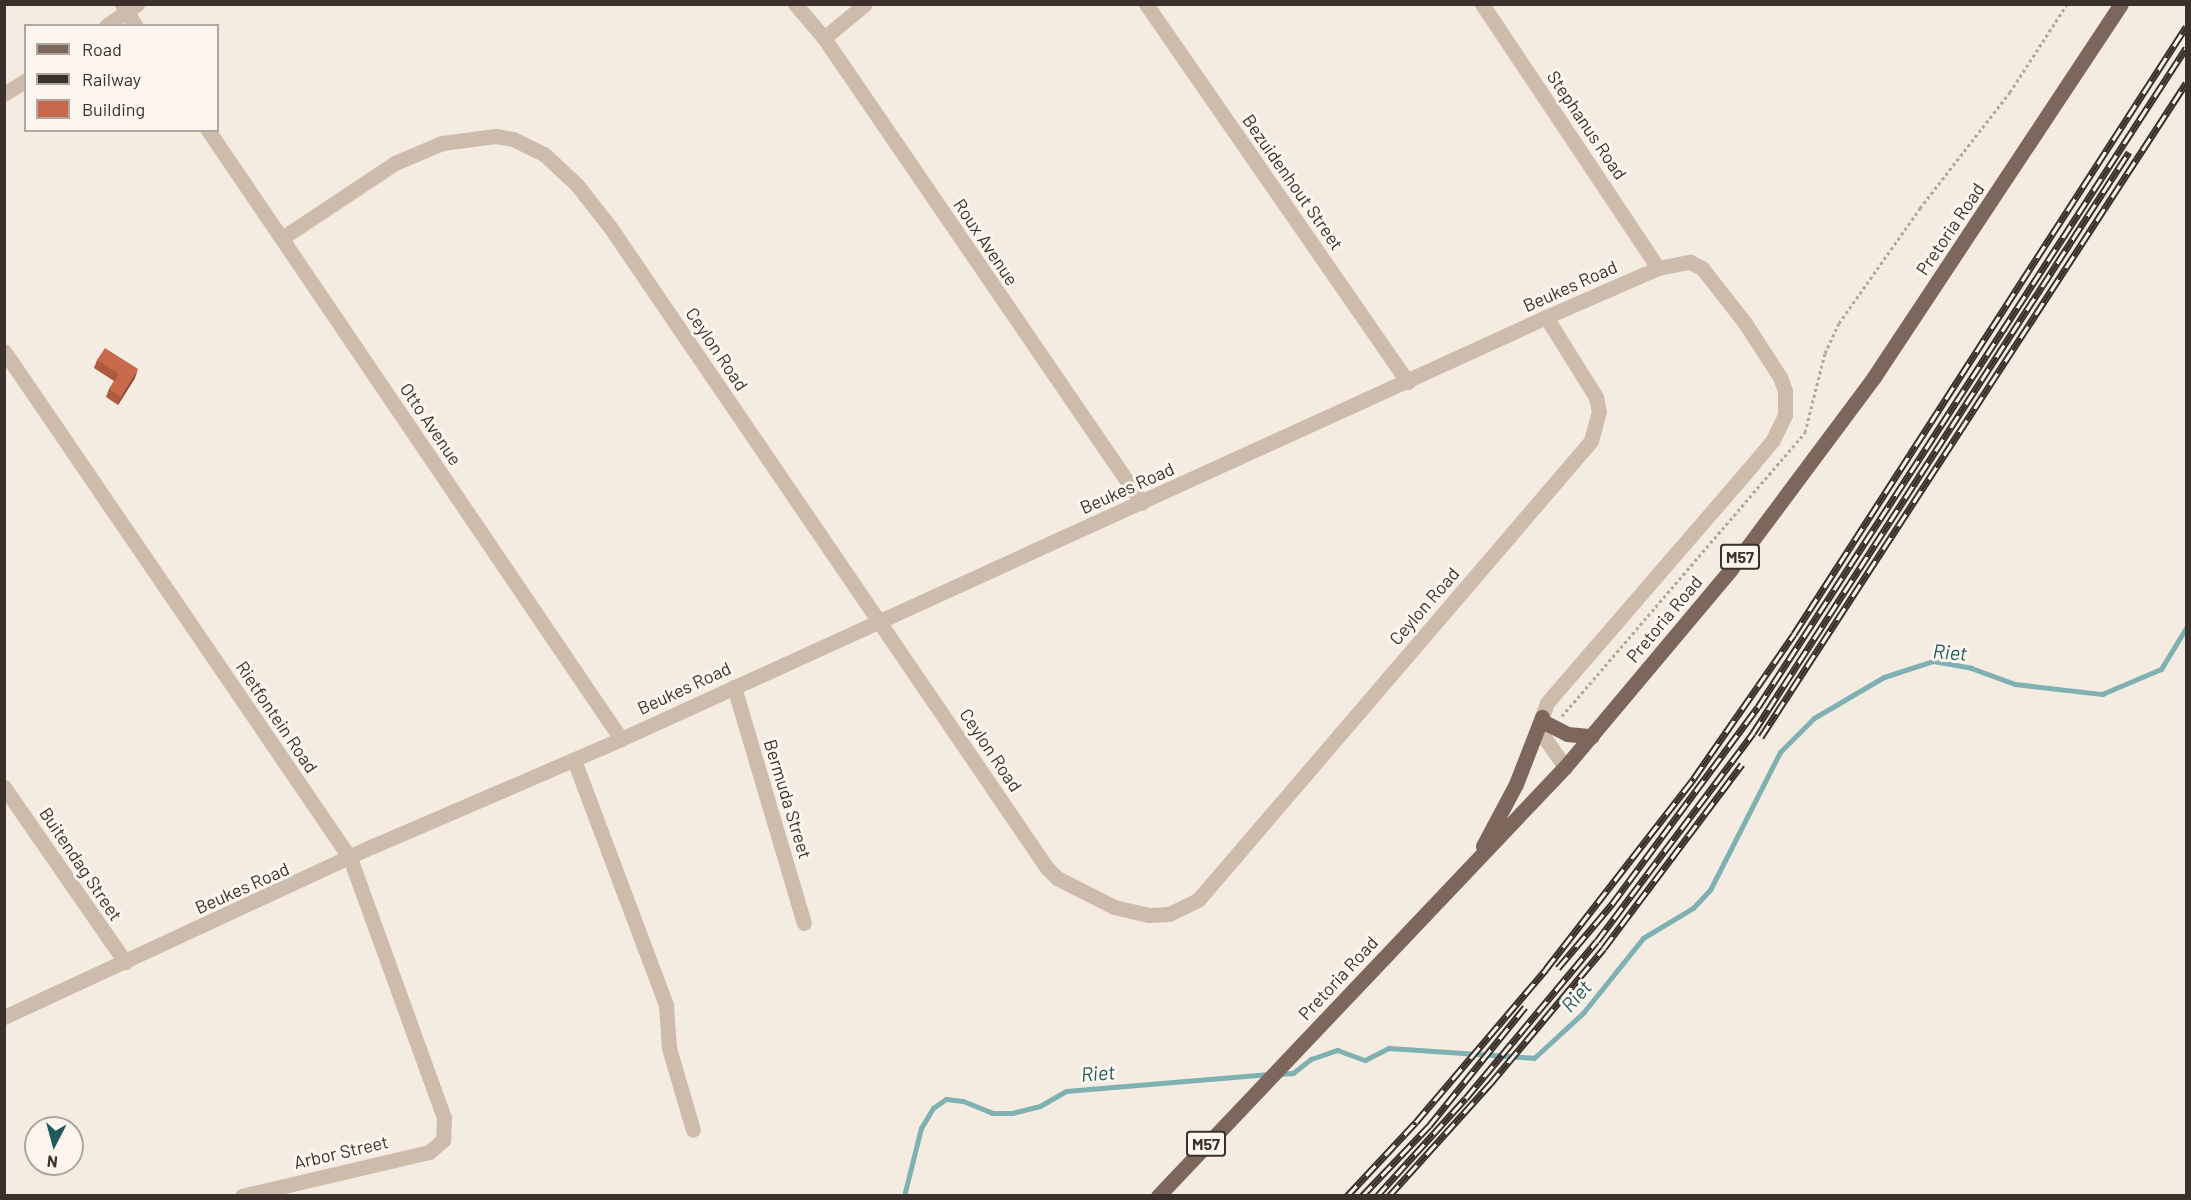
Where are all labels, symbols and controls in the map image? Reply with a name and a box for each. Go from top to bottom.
legend [24,24,219,132]
text: Road [82,38,122,60]
street label: Stephanus Road [1543,66,1631,184]
text: Railway [82,68,141,90]
text: Building [82,98,145,120]
street label: Bezuidenhout Street [1238,110,1348,254]
street label: Pretoria Road [1911,179,1989,279]
street label: Roux Avenue [949,195,1023,289]
street label: Beukes Road [1520,256,1620,316]
street label: Ceylon Road [681,303,753,395]
street label: Otto Avenue [396,379,466,469]
street label: Beukes Road [1077,458,1177,518]
road number: M57 [1719,544,1761,570]
street label: Ceylon Road [1384,563,1464,649]
street label: Pretoria Road [1622,571,1706,667]
water label: Riet [1932,639,1968,665]
street label: Rietfontein Road [232,657,322,777]
street label: Beukes Road [634,657,734,719]
street label: Ceylon Road [955,704,1027,796]
street label: Bermuda Street [760,737,816,861]
street label: Buitendag Street [35,803,127,925]
street label: Beukes Road [192,858,292,918]
street label: Pretoria Road [1294,932,1382,1024]
water label: Riet [1556,975,1596,1017]
water label: Riet [1080,1060,1116,1086]
north arrow [24,1116,84,1176]
street label: Arbor Street [292,1131,390,1173]
road number: M57 [1185,1131,1227,1157]
text: N [46,1152,59,1172]

